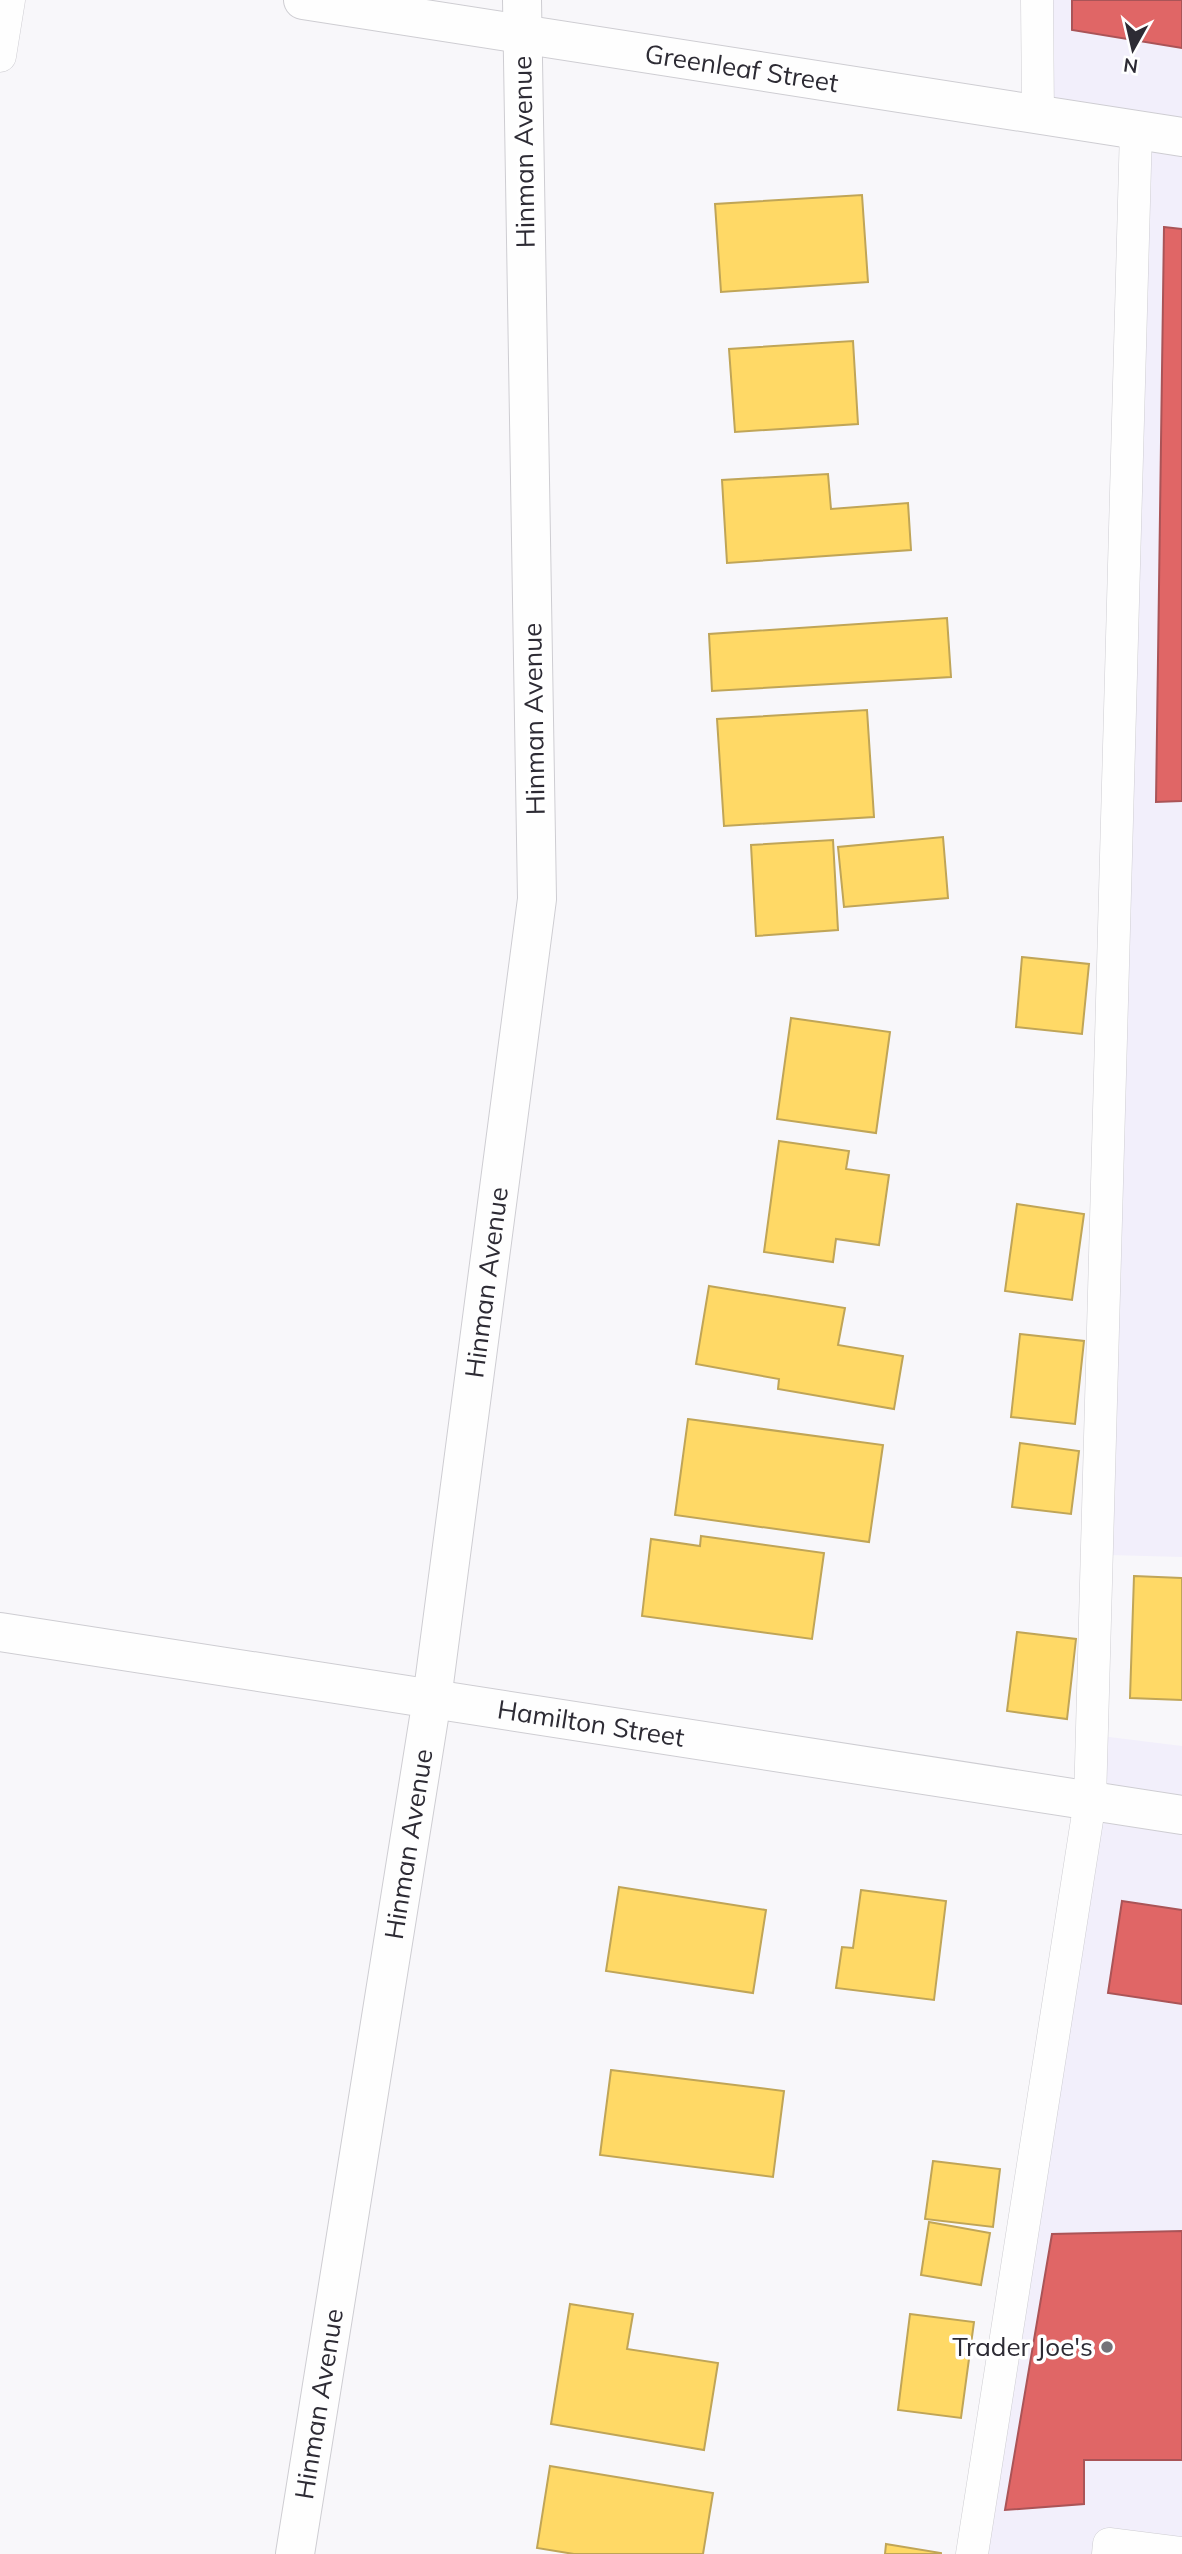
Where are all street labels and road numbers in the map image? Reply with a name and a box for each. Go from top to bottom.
street label: Greenleaf Street [643,37,841,99]
street label: Hinman Avenue [505,56,542,248]
street label: Hinman Avenue [515,623,552,815]
street label: Hinman Avenue [457,1185,515,1380]
street label: Hamilton Street [495,1692,687,1754]
street label: Hinman Avenue [377,1746,440,1942]
street label: Hinman Avenue [287,2306,350,2501]

